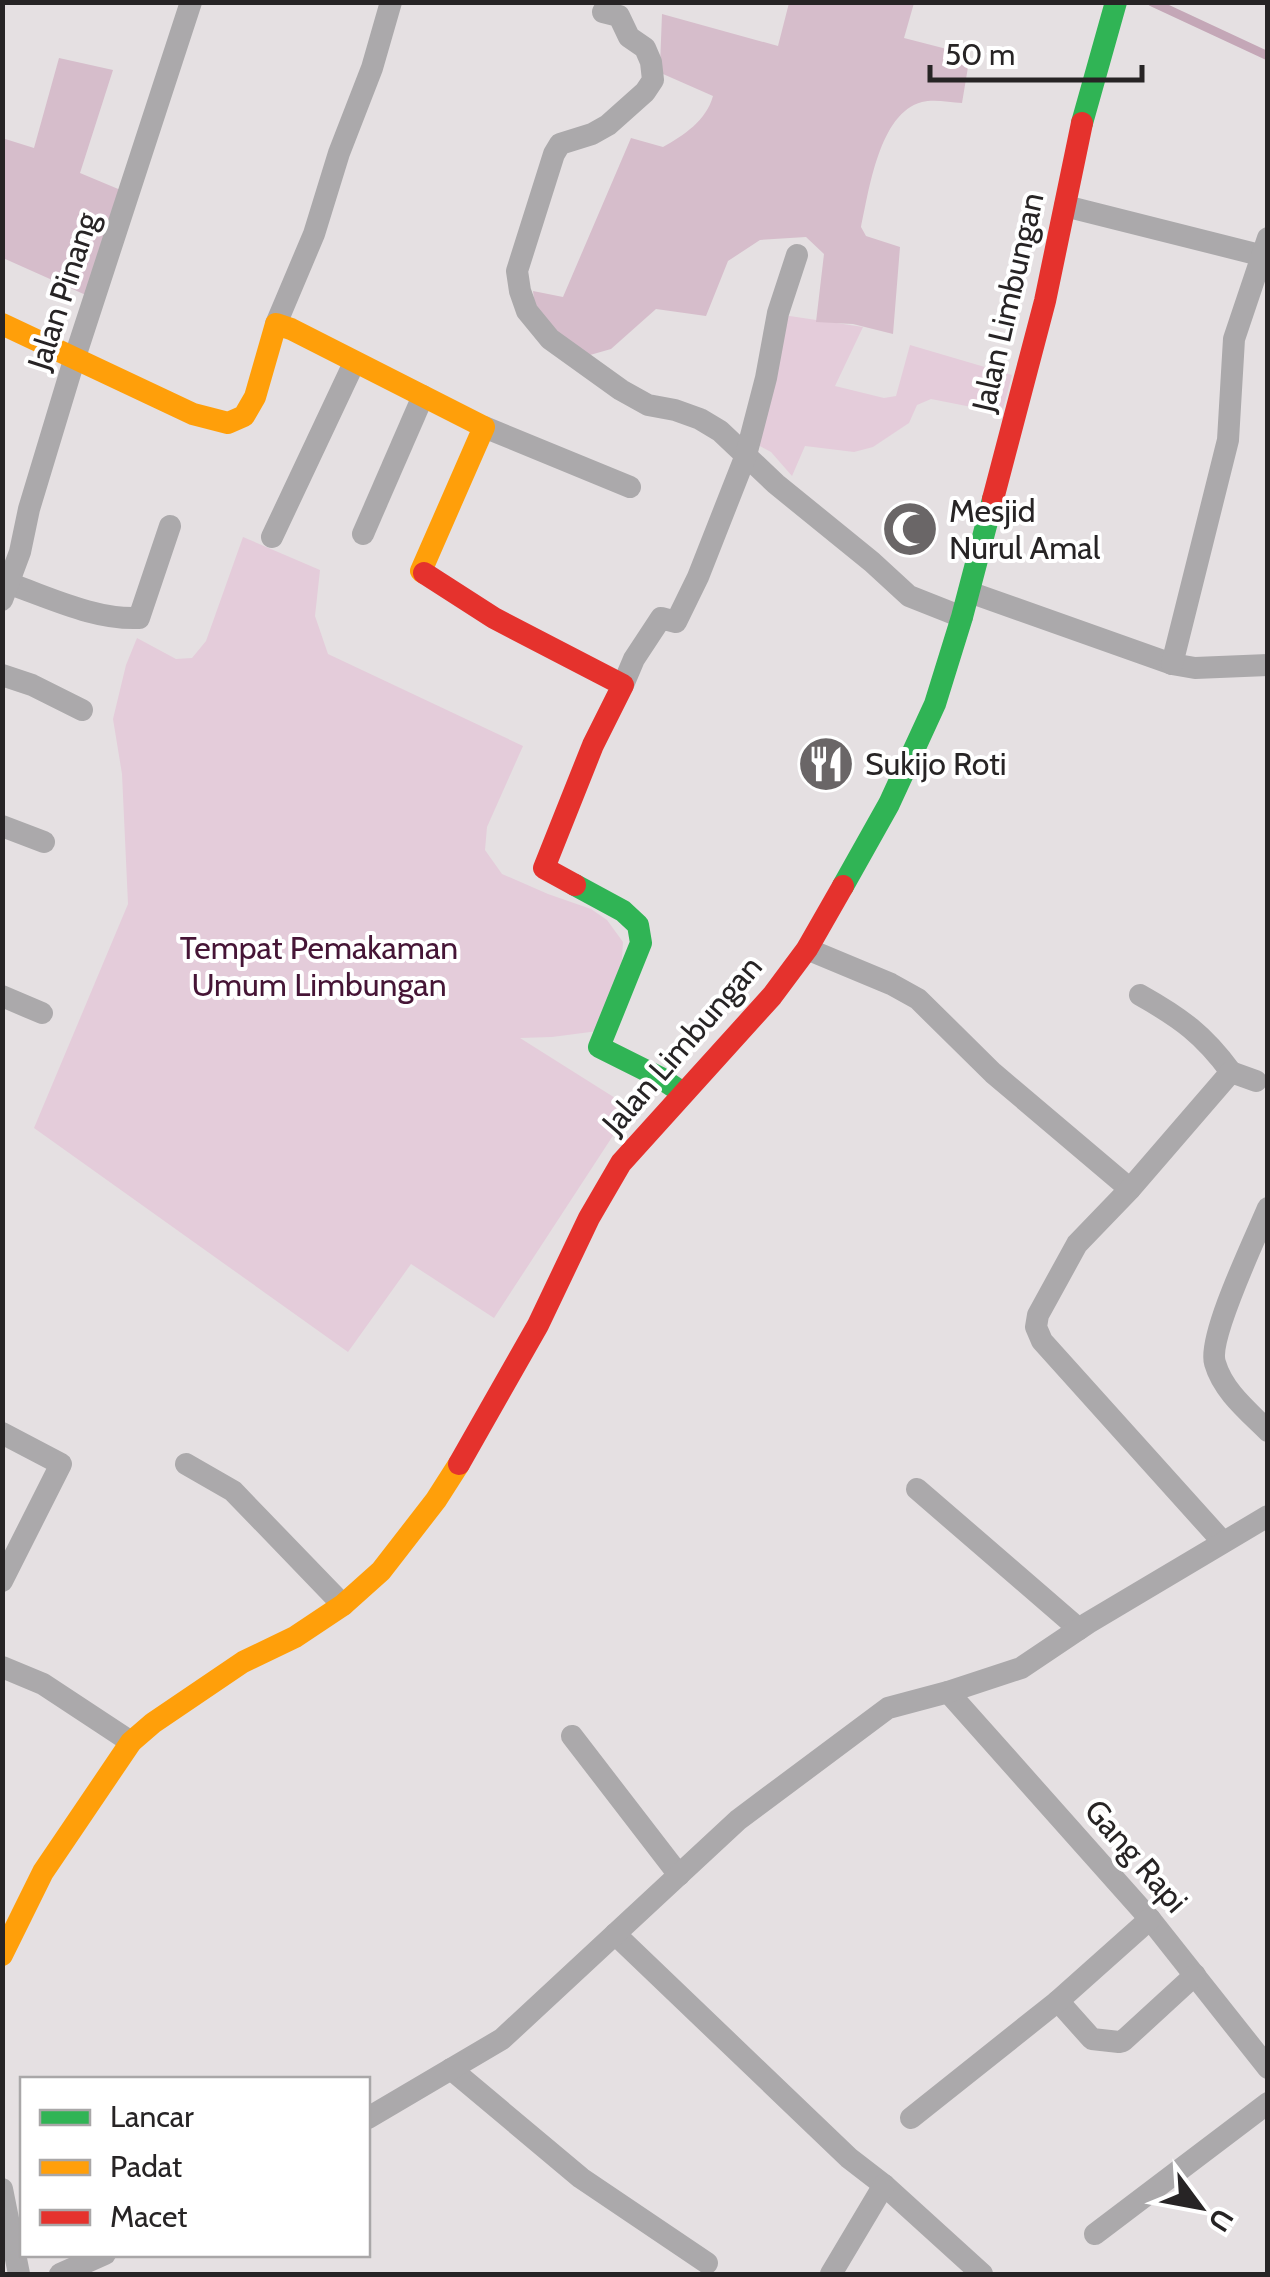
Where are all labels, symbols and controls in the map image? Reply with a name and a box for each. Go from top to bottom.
scale bar [930,20,1142,82]
text: 50 m [945,36,1015,73]
street label: Jalan Limbungan [963,189,1052,416]
street label: Jalan Pinang [18,206,107,375]
place label: Mesjid Nurul Amal [949,491,1101,567]
mosque icon: Mesjid Nurul Amal [880,499,940,559]
restaurant icon: Sukijo Roti [796,734,856,794]
place label: Sukijo Roti [865,744,1007,783]
park label: Tempat Pemakaman Umum Limbungan [180,928,458,1004]
street label: Jalan Limbungan [593,947,770,1143]
street label: Gang Rapi [1077,1791,1196,1920]
legend [20,2077,370,2257]
text: Lancar [110,2098,194,2135]
text: Padat [110,2148,182,2185]
north arrow [1150,2157,1250,2257]
text: Macet [110,2198,187,2235]
text: U [1201,2203,1241,2238]

